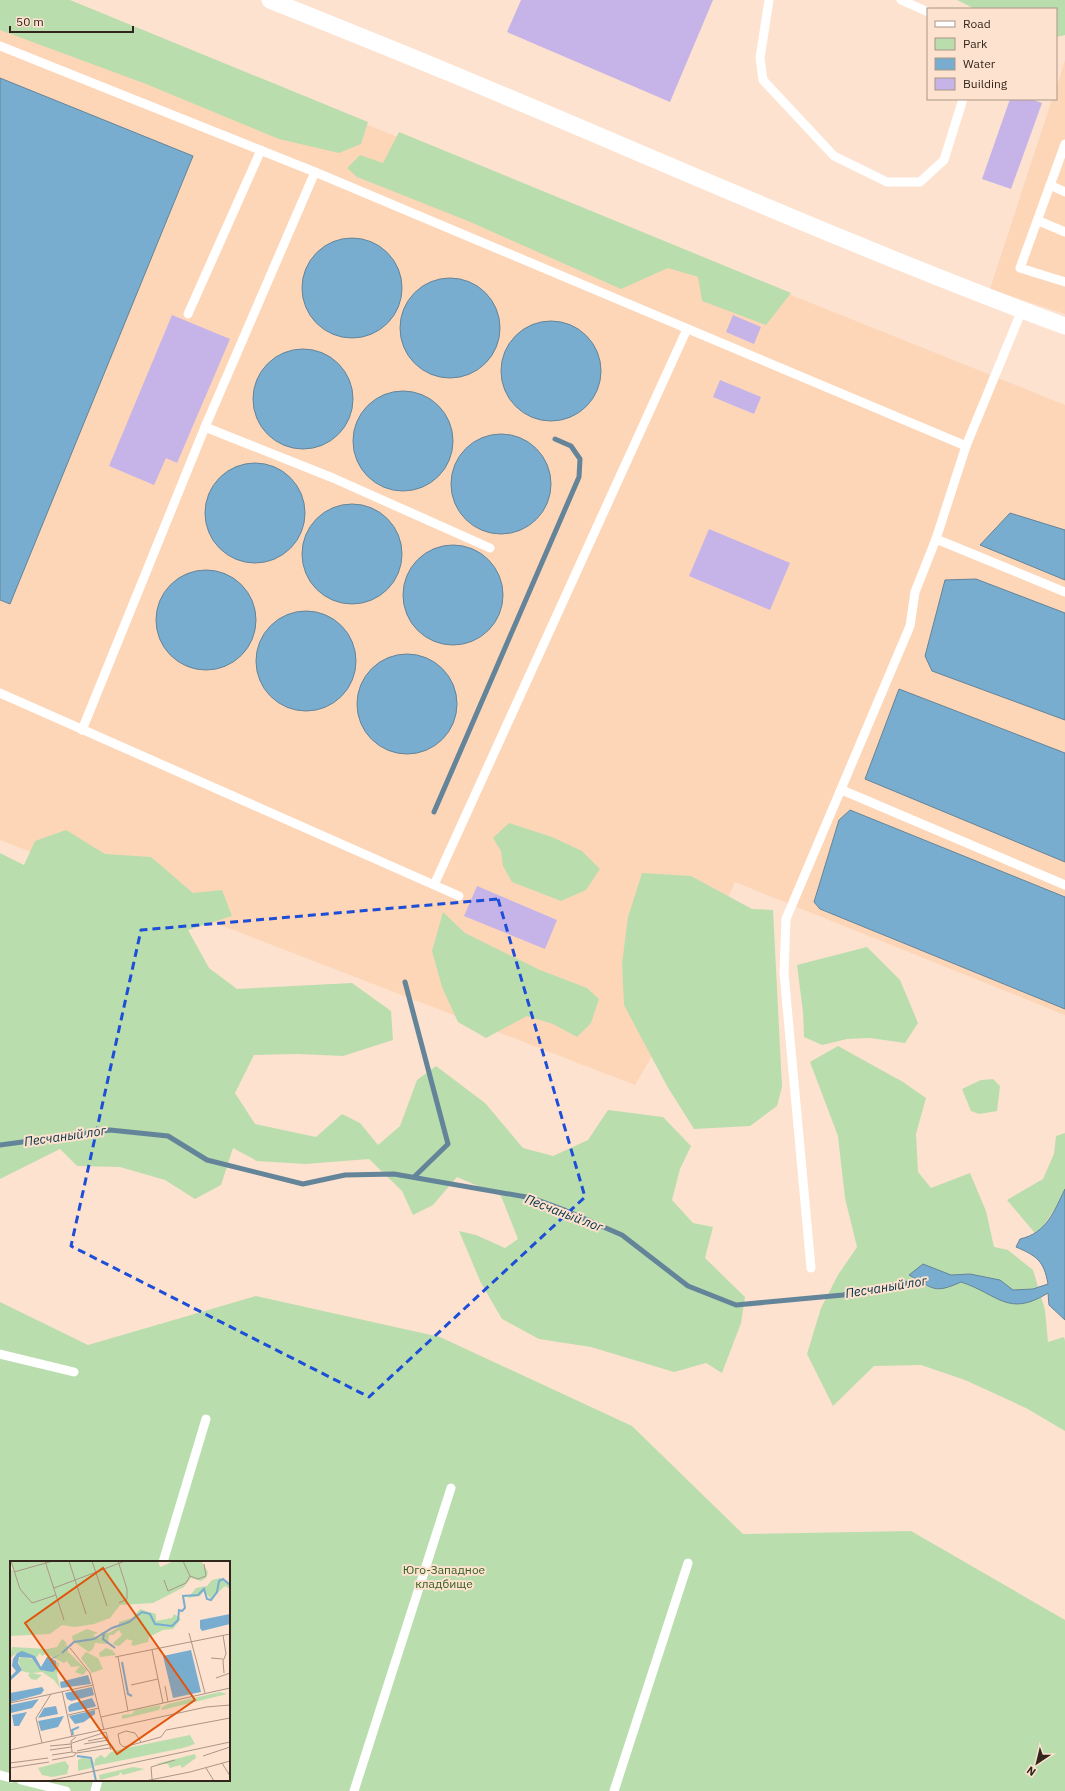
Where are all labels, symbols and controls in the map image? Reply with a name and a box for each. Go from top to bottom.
scale bar [10,8,133,34]
legend [927,8,1057,100]
text: 50 m [16,14,44,29]
text: Road [963,16,991,31]
text: Park [963,36,988,51]
text: Water [963,56,996,71]
text: Building [963,76,1008,91]
water label: Песчаный лог [23,1122,108,1150]
water label: Песчаный лог [522,1190,606,1236]
water label: Песчаный лог [844,1272,929,1302]
inset map [10,1561,230,1781]
park label: Юго-Западное кладбище [403,1562,486,1591]
north arrow [1017,1743,1057,1783]
text: N [1024,1763,1039,1779]

